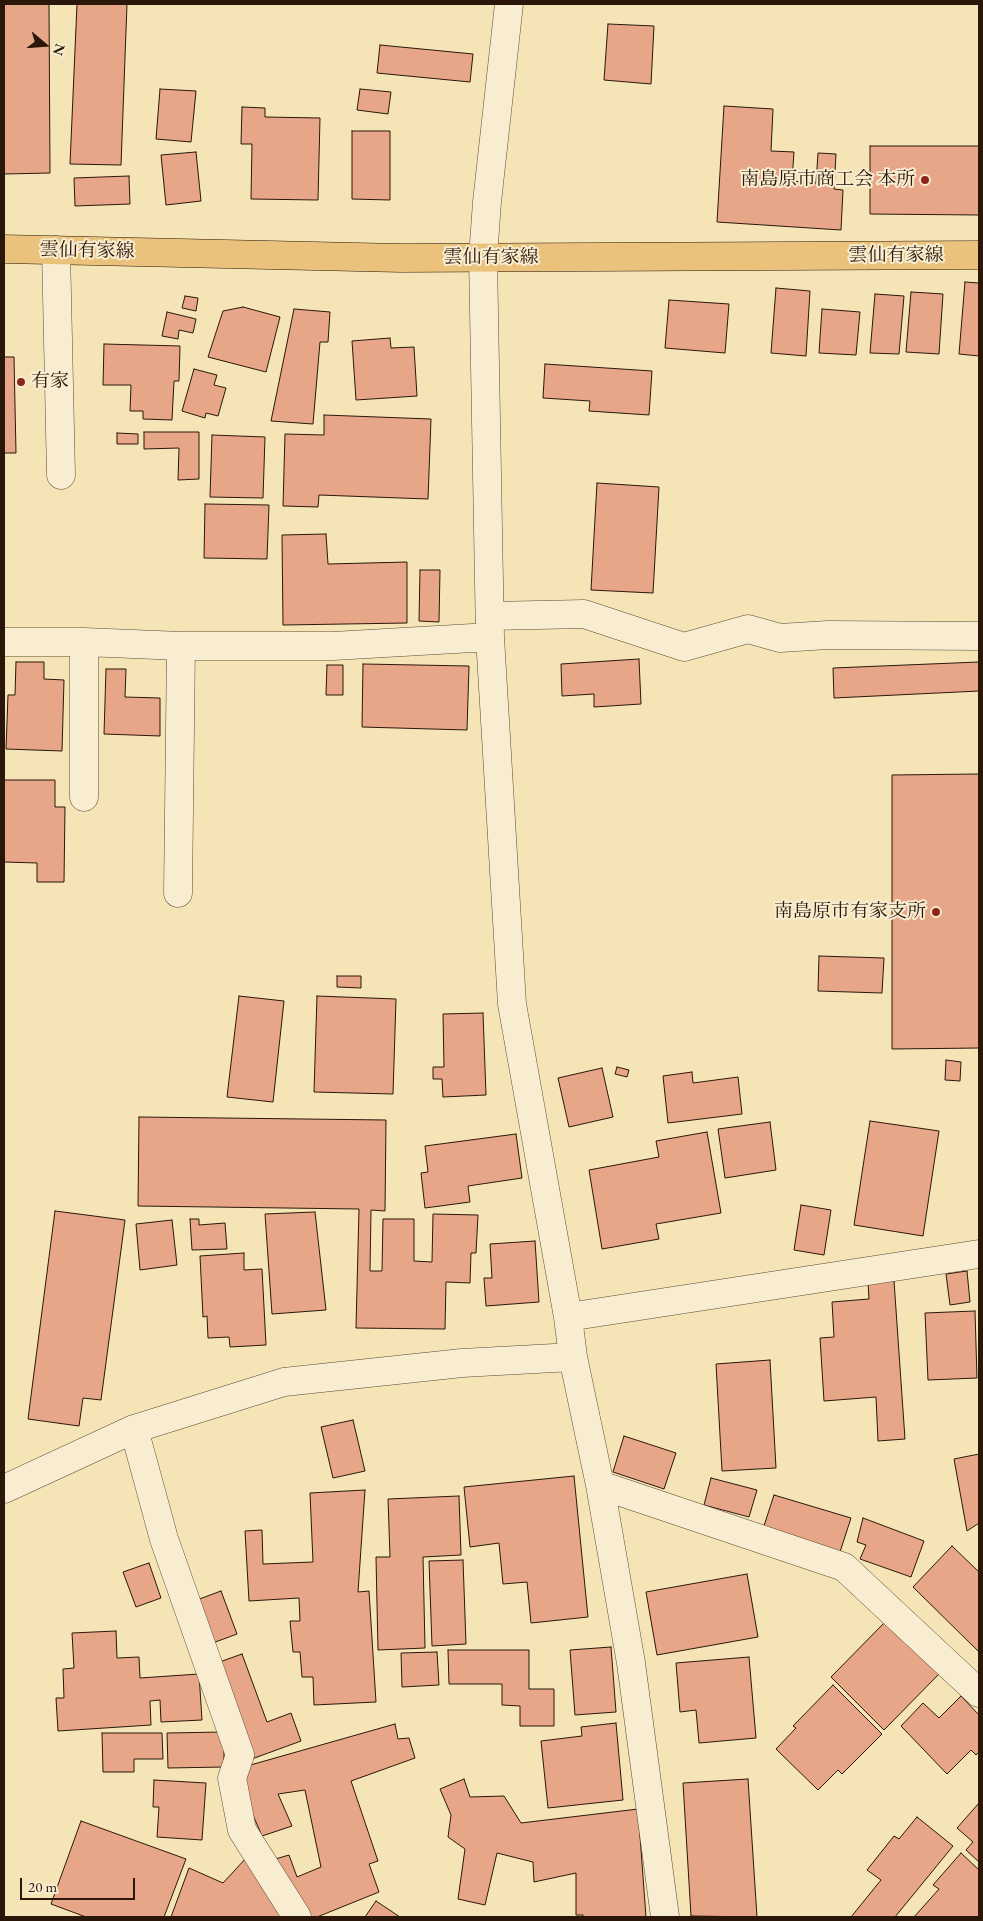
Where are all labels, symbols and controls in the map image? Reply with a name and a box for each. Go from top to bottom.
north arrow [20,20,70,70]
text: N [49,41,70,58]
place label: 南島原市商工会 本所 [740,169,915,191]
marker: 南島原市商工会 本所 [919,174,931,186]
street label: 雲仙有家線 [39,239,135,263]
street label: 雲仙有家線 [849,245,943,267]
street label: 雲仙有家線 [444,247,538,269]
place label: 有家 [31,371,69,393]
marker: 有家 [15,376,27,388]
place label: 南島原市有家支所 [774,901,926,923]
marker: 南島原市有家支所 [930,906,942,918]
scale bar [22,1868,138,1900]
text: 20 m [28,1877,57,1896]

